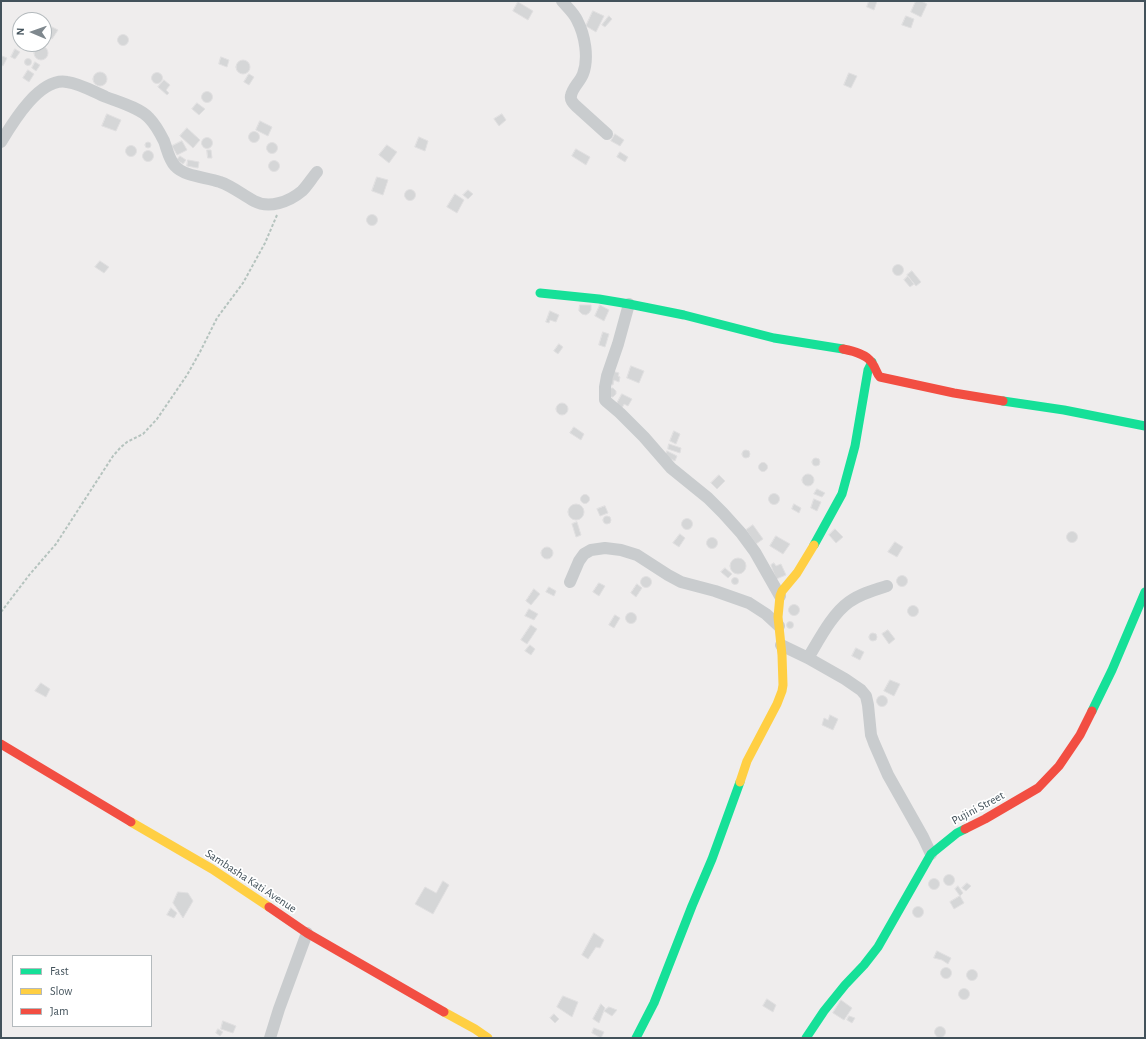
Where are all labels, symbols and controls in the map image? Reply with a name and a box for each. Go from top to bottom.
north arrow [12,12,52,52]
text: N [15,28,26,36]
street label: Pujini Street [949,788,1007,828]
street label: Sambasha Kati Avenue [203,846,299,916]
legend [12,955,152,1027]
text: Fast [50,965,69,977]
text: Slow [50,985,72,997]
text: Jam [50,1005,69,1017]

